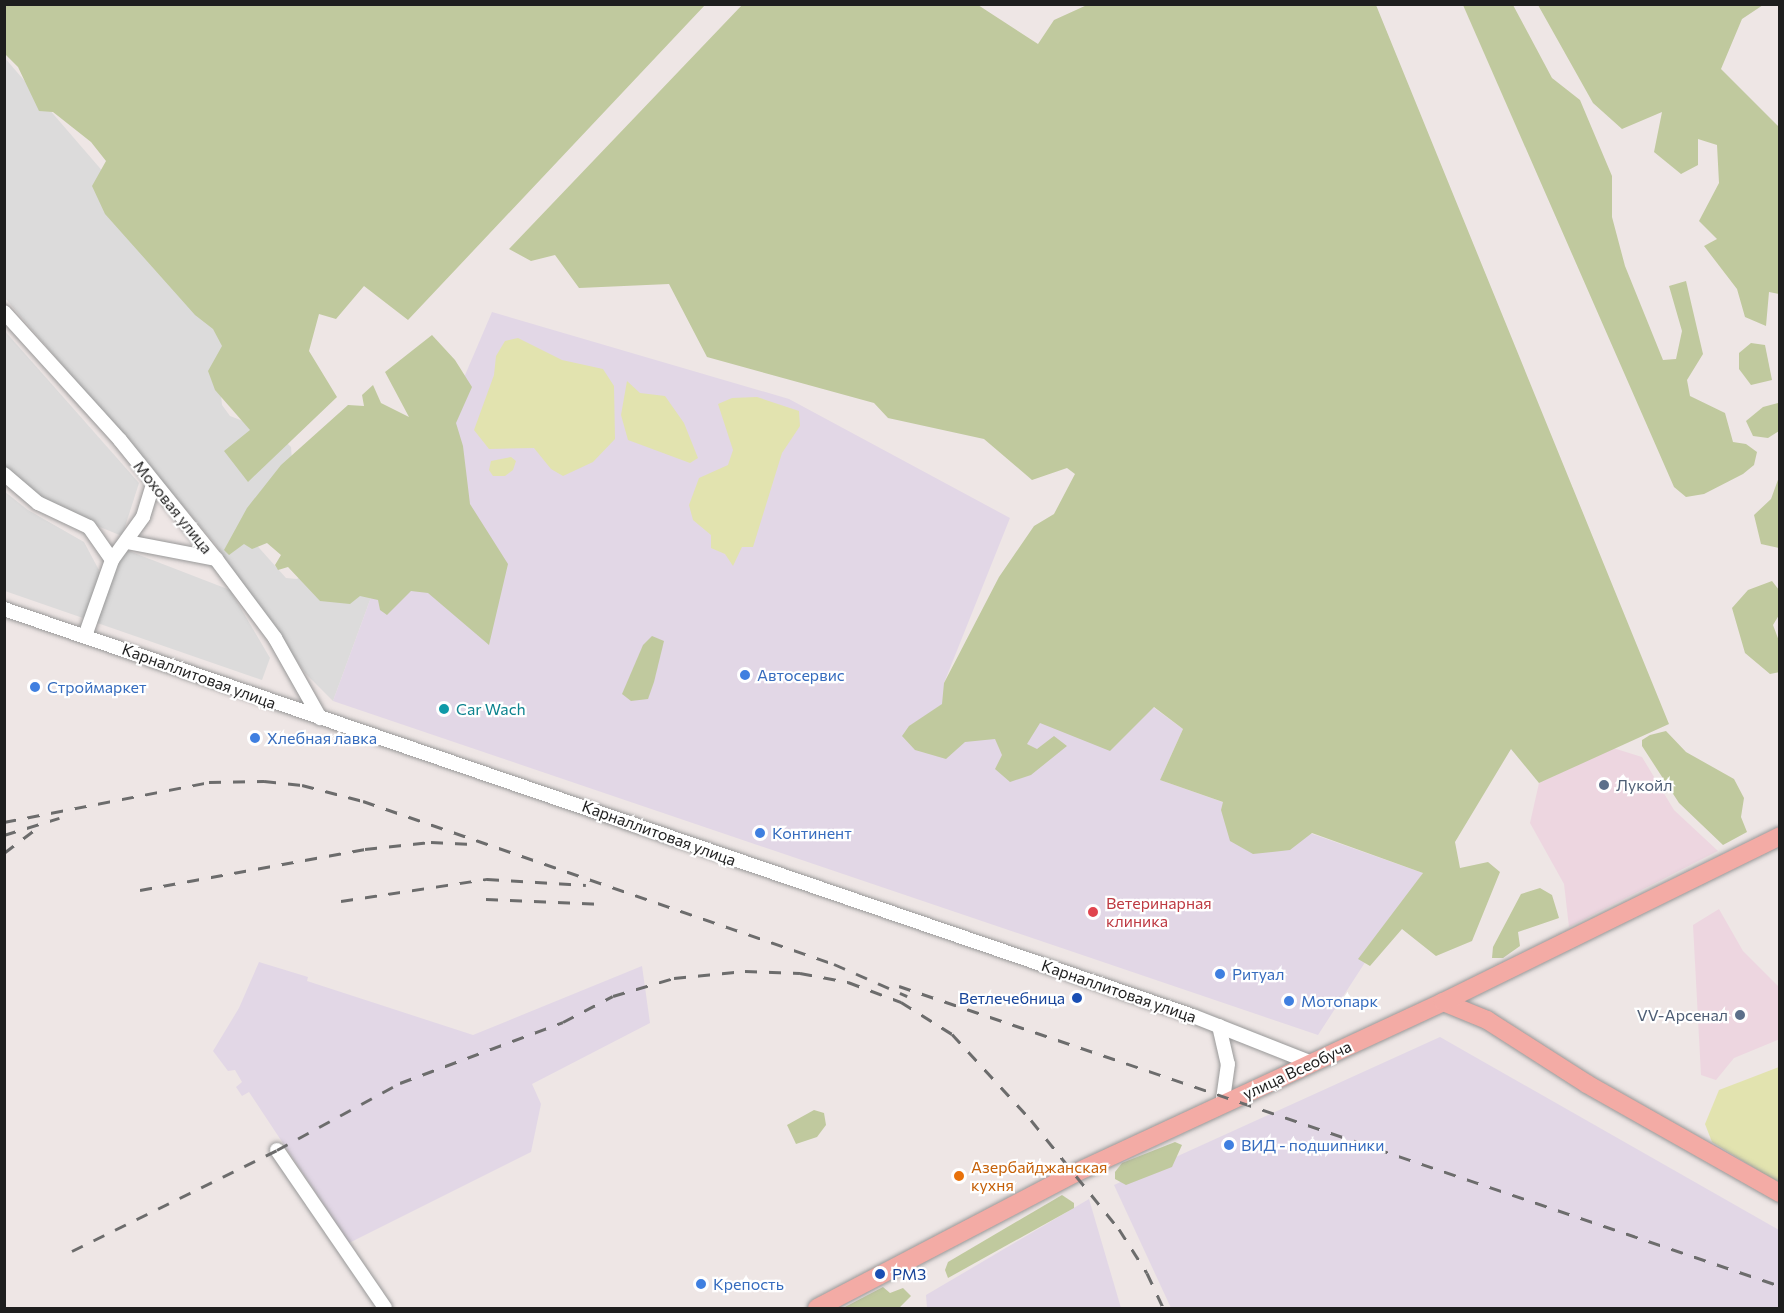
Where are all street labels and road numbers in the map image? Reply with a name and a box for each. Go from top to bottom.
street label: Моховая улица [130,457,216,557]
street label: Карналлитовая улица [119,639,279,713]
street label: Карналлитовая улица [579,796,739,870]
street label: Карналлитовая улица [1039,955,1199,1027]
street label: улица Всеобуча [1240,1036,1354,1104]

